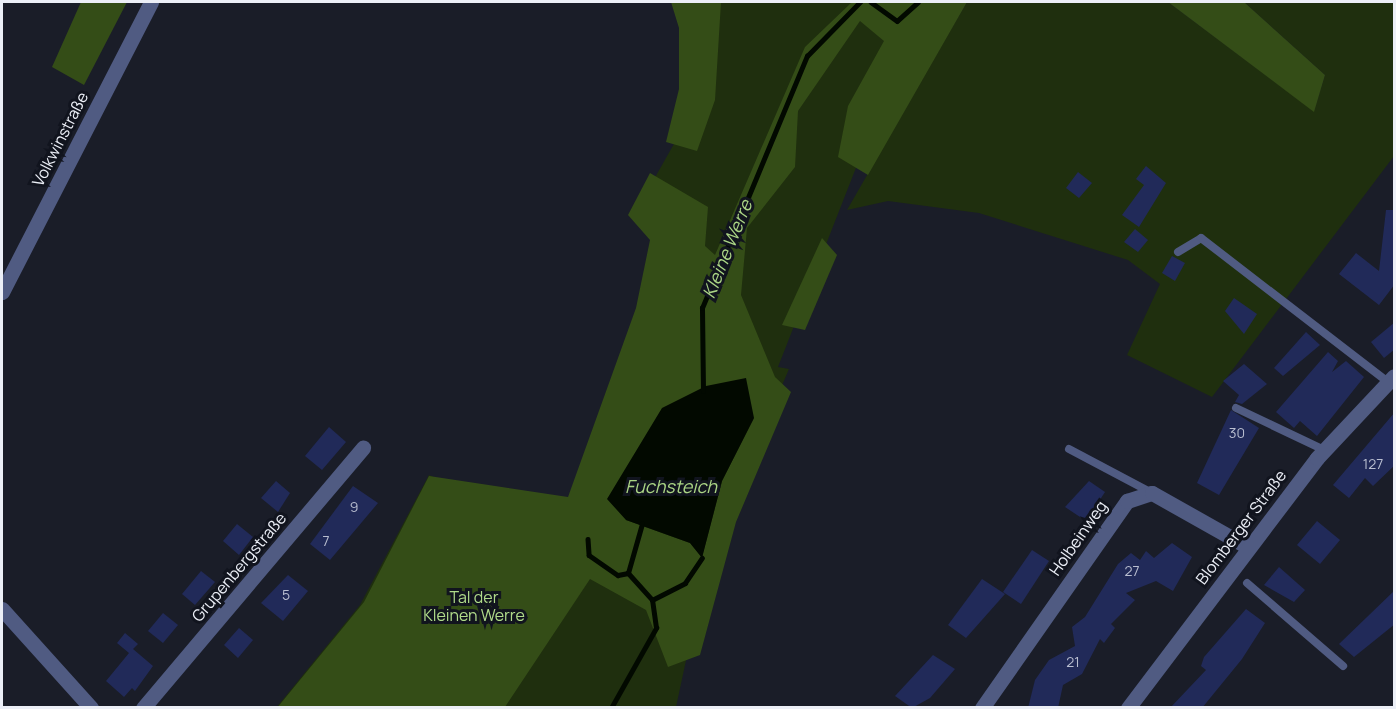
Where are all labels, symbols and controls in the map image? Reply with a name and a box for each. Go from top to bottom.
street label: Volkwinstraße [28,89,92,189]
water label: Kleine Werre [698,197,756,301]
house number: 30 [1229,425,1245,441]
house number: 127 [1363,456,1383,472]
street label: Blomberger Straße [1192,466,1290,588]
water label: Fuchsteich [625,475,717,497]
street label: Holbeinweg [1045,497,1111,579]
house number: 9 [350,499,358,515]
street label: Grupenbergstraße [188,509,290,625]
house number: 7 [322,533,330,549]
house number: 27 [1124,563,1140,579]
house number: 5 [282,587,290,603]
park label: Tal der Kleinen Werre [423,587,525,625]
house number: 21 [1066,654,1080,670]

